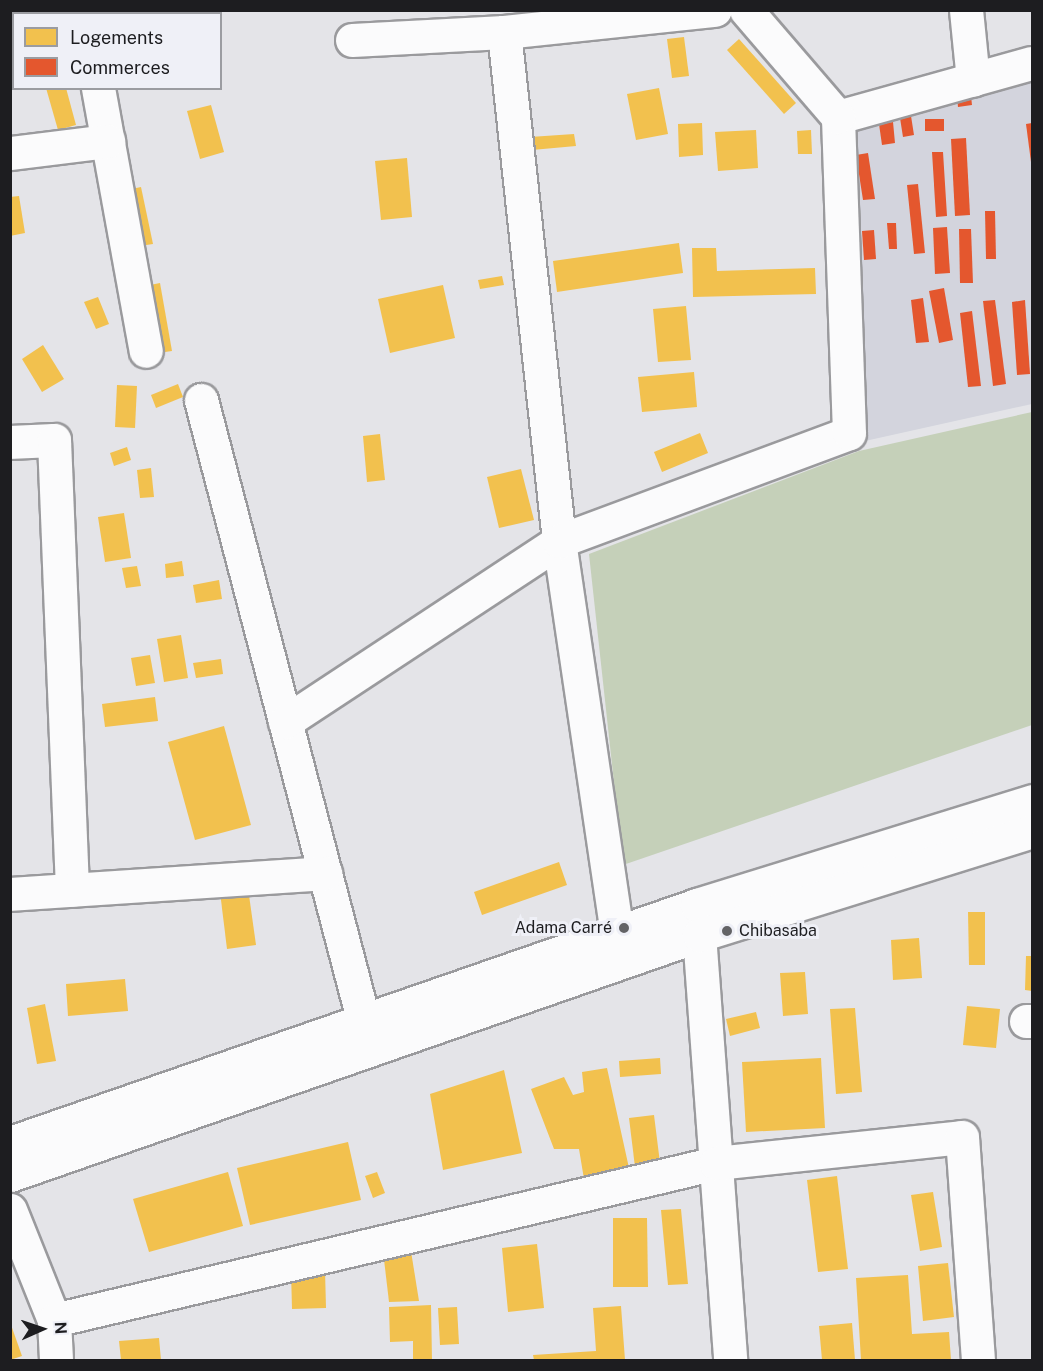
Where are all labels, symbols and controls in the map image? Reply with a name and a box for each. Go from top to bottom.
legend [12,12,222,90]
text: Logements [70,27,163,48]
text: Commerces [70,57,170,78]
place label: Adama Carré [515,918,612,938]
marker: Adama Carré [617,921,631,935]
place label: Chibasaba [739,921,817,941]
marker: Chibasaba [720,924,734,938]
north arrow [12,1299,72,1359]
text: N [51,1321,70,1335]

